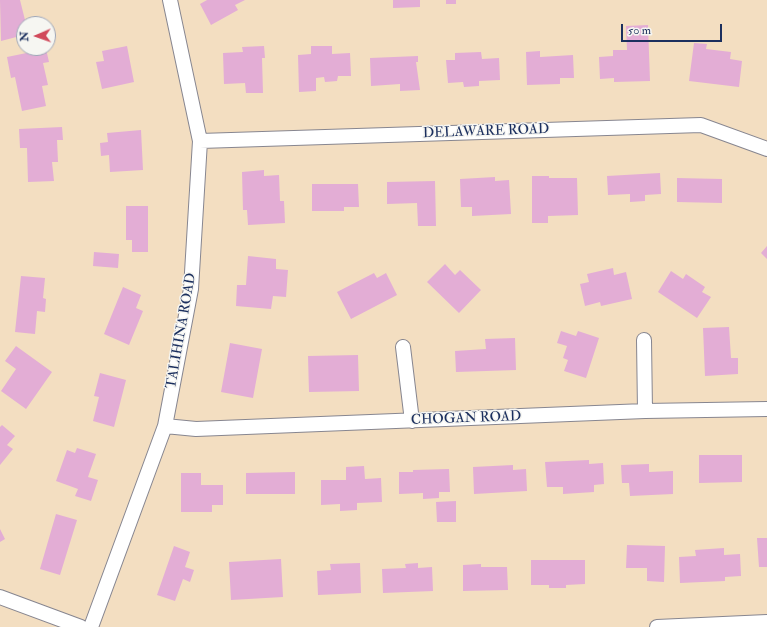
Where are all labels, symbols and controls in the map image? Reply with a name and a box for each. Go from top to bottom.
north arrow [16,16,56,56]
scale bar [623,16,724,42]
text: 50 m [628,23,651,38]
text: N [18,31,31,42]
street label: DELAWARE ROAD [423,121,549,143]
street label: TALIHINA ROAD [164,272,200,390]
street label: CHOGAN ROAD [411,409,521,429]

